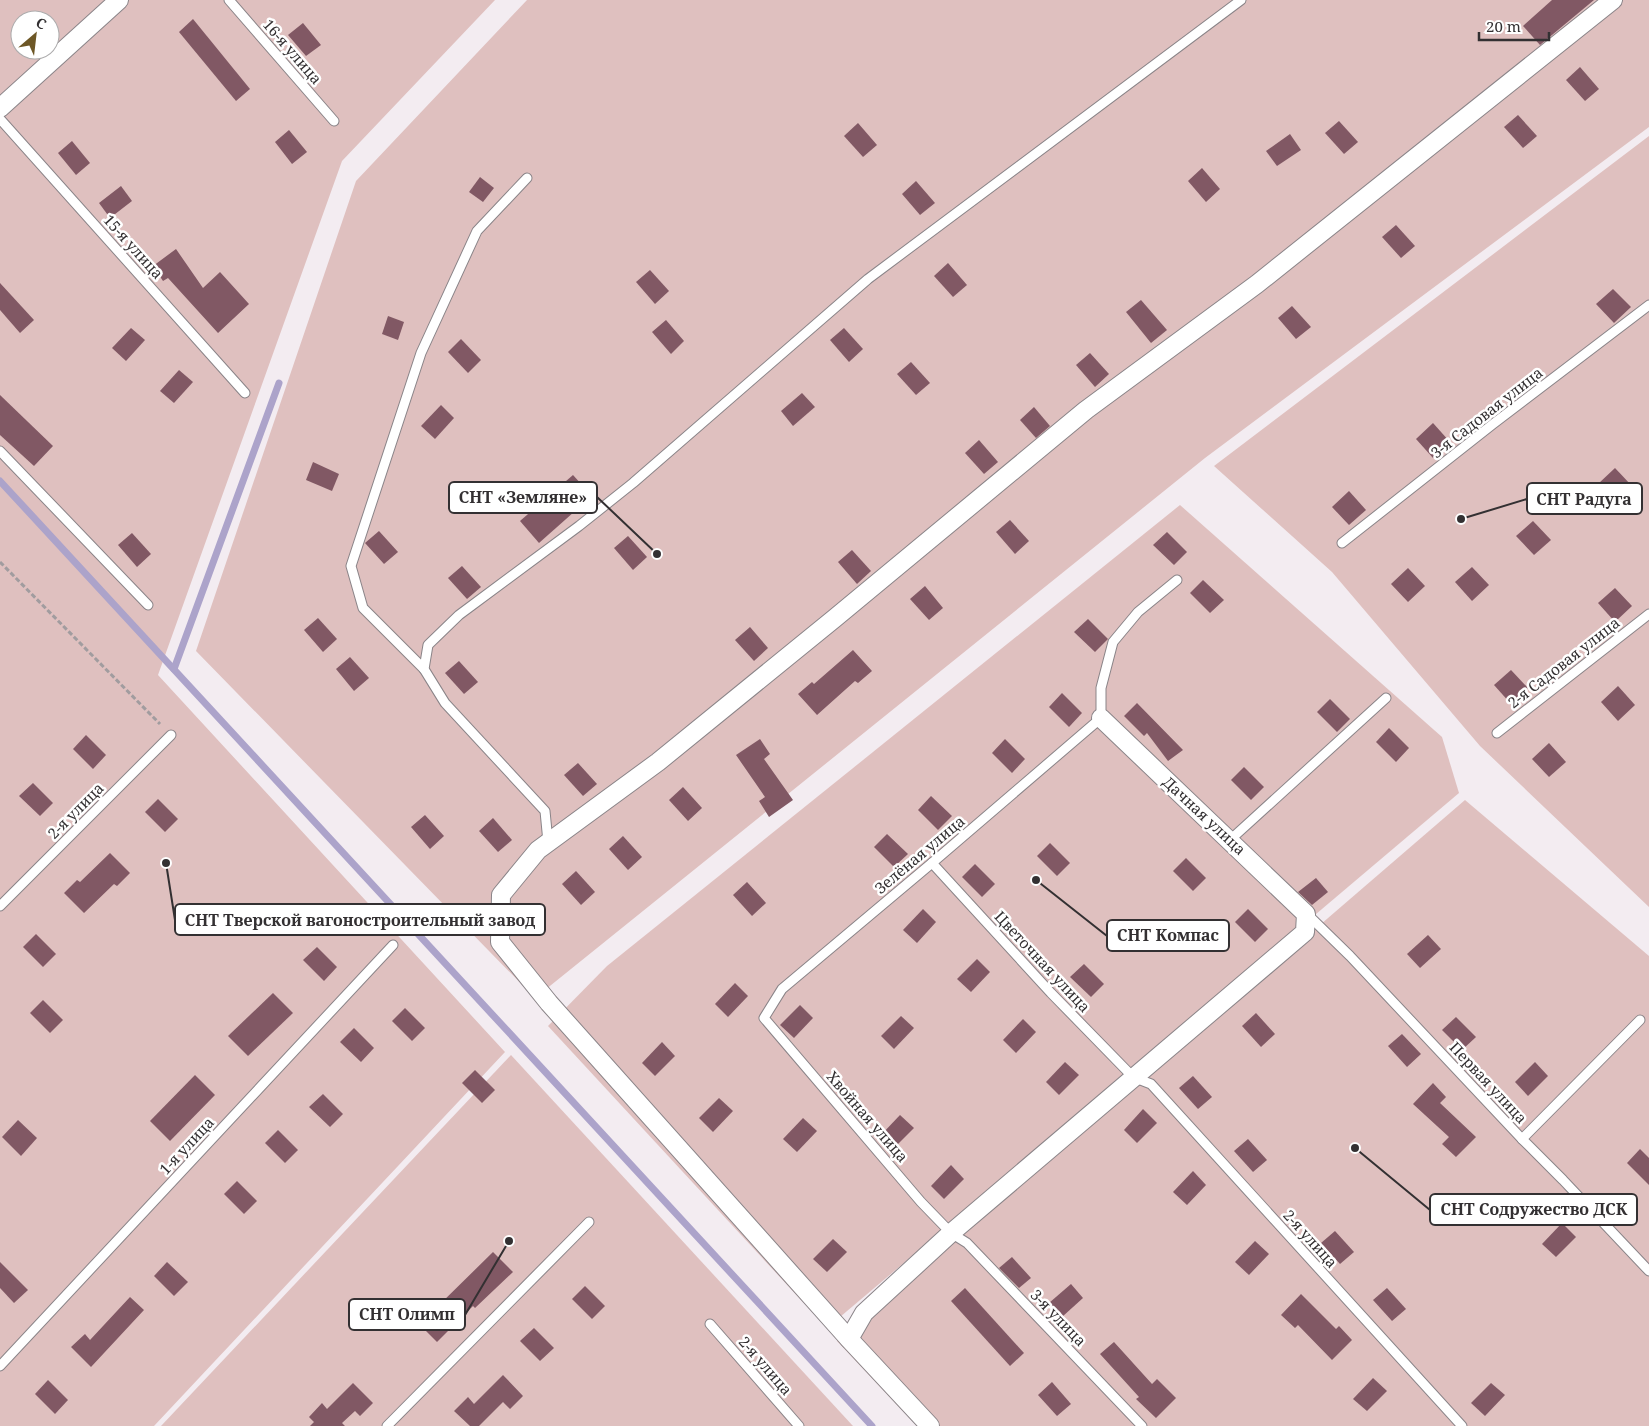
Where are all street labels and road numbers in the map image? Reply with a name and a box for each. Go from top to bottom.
street label: 16-я улица [259,15,327,88]
street label: 15-я улица [99,210,168,283]
street label: 3-я Садовая улица [1426,362,1546,462]
street label: 2-я Садовая улица [1503,612,1623,712]
street label: Дачная улица [1159,772,1250,859]
street label: 2-я улица [43,778,108,843]
street label: Зелёная улица [870,811,969,898]
street label: Цветочная улица [991,906,1095,1016]
street label: Первая улица [1446,1037,1532,1128]
street label: Хвойная улица [823,1067,913,1166]
street label: 1-я улица [154,1112,218,1178]
street label: 2-я улица [1279,1205,1342,1272]
street label: 3-я улица [1027,1285,1091,1350]
street label: 2-я улица [735,1332,797,1399]

